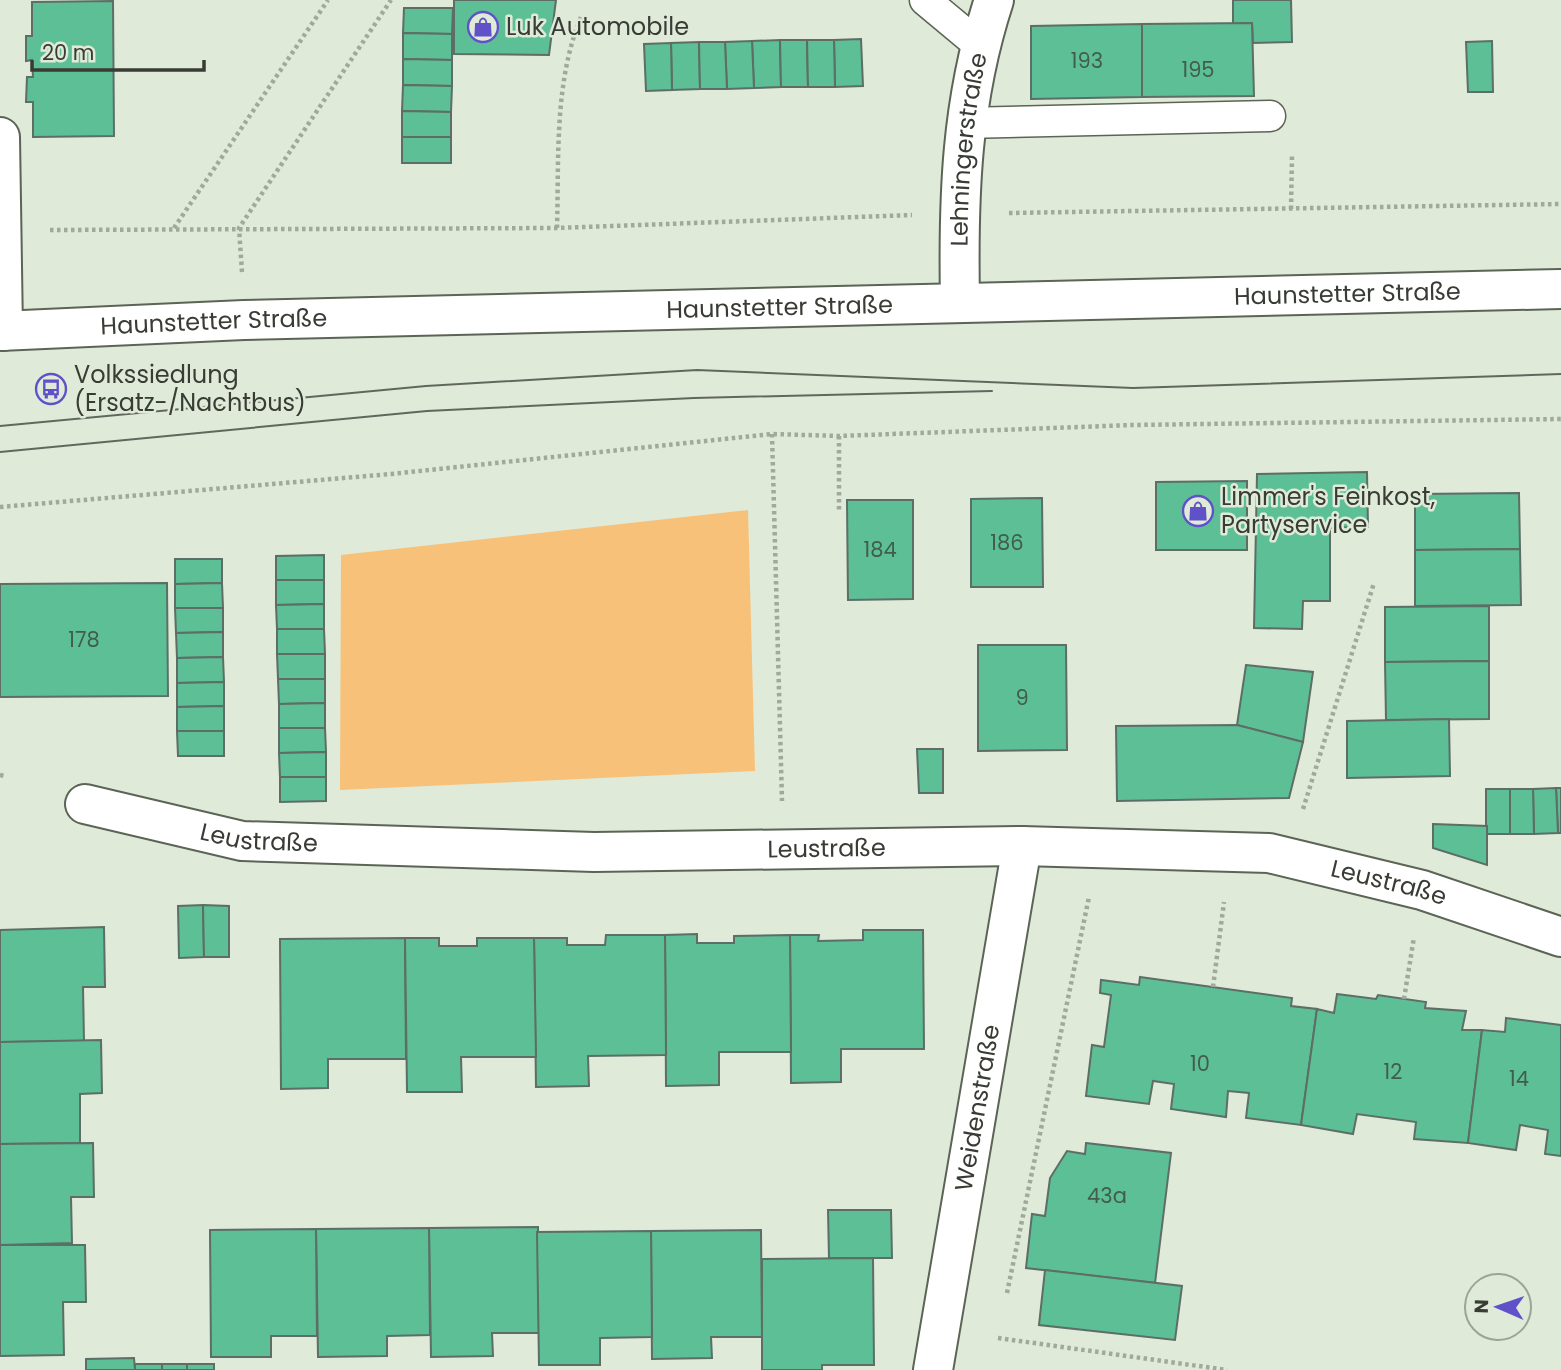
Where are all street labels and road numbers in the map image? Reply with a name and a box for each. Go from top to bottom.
street label: Lehningerstraße [943,49,995,247]
street label: Haunstetter Straße [1234,274,1461,313]
street label: Haunstetter Straße [666,288,893,326]
street label: Haunstetter Straße [100,301,328,342]
street label: Leustraße [197,815,318,859]
street label: Leustraße [767,831,886,866]
street label: Leustraße [1328,852,1451,913]
street label: Weidenstraße [947,1022,1007,1193]

